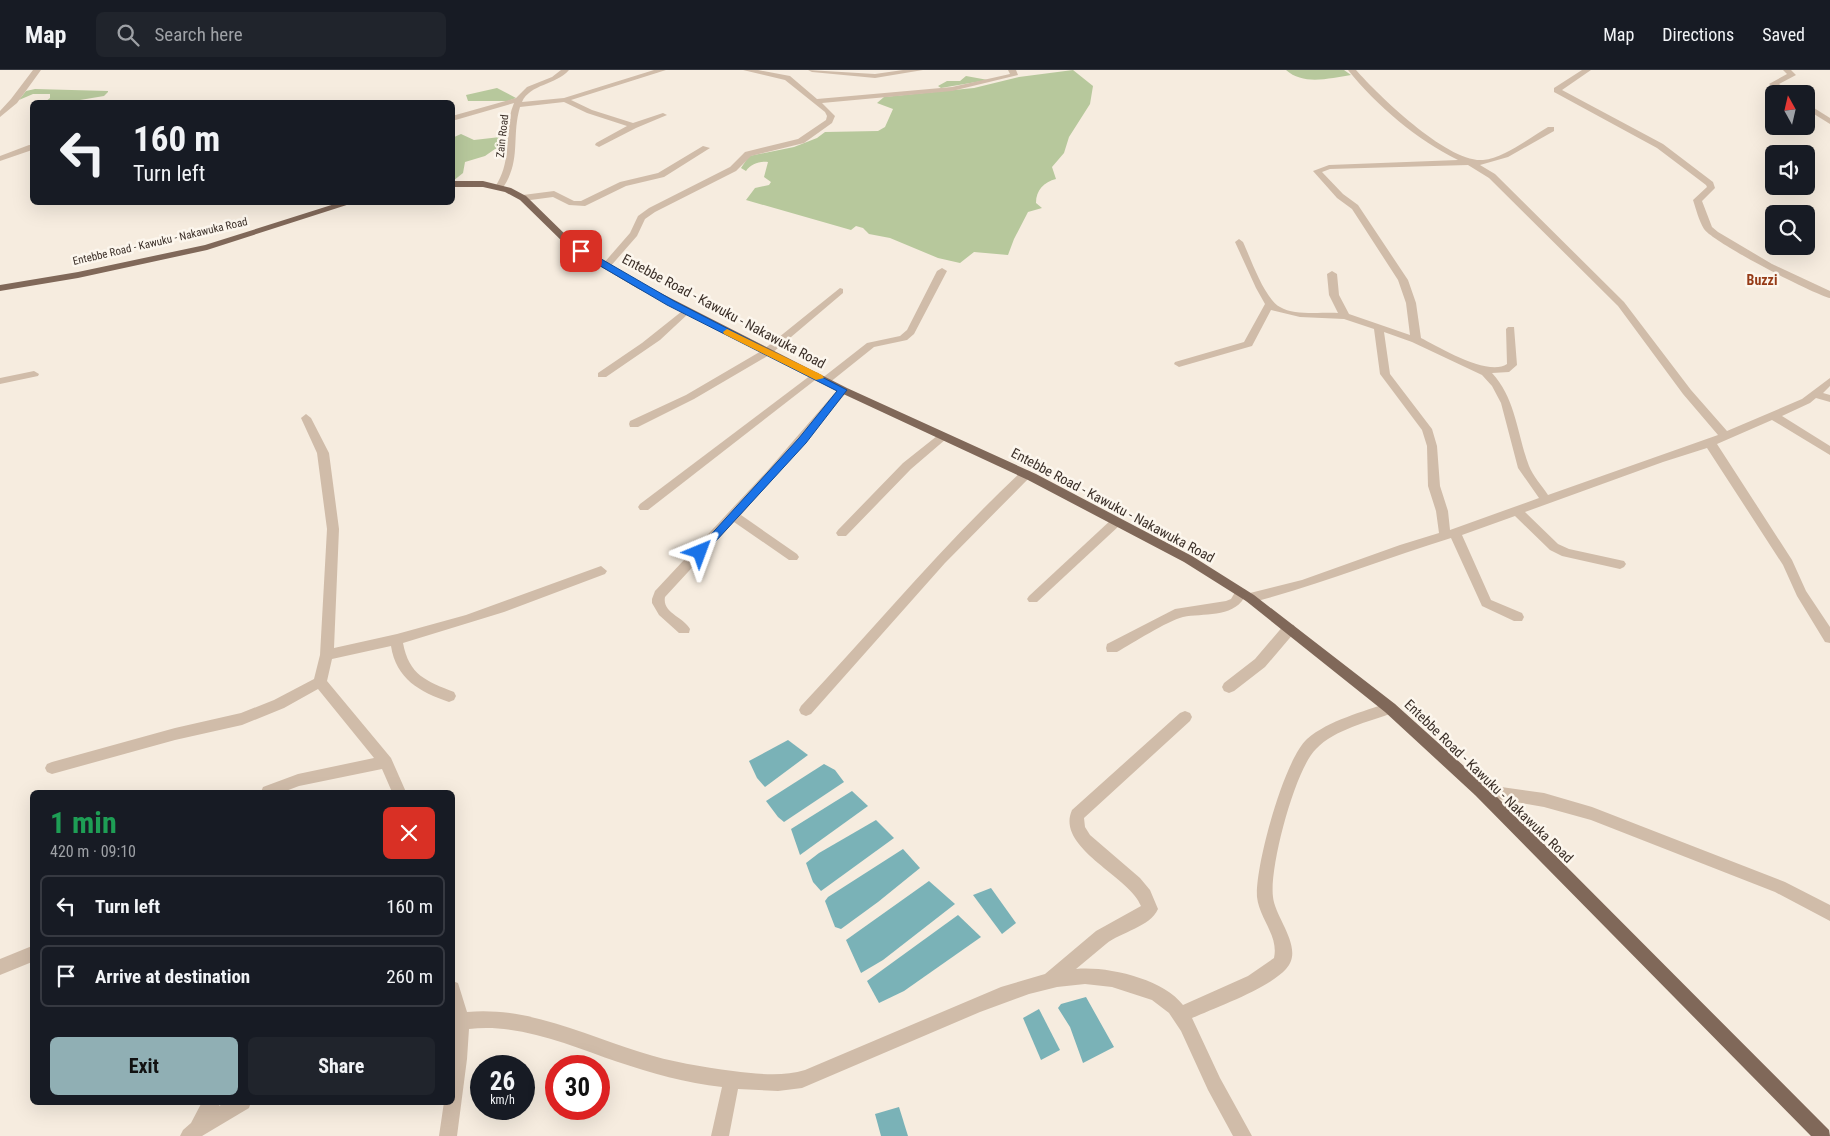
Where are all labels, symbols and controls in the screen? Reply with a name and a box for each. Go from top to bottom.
search box [96,12,446,57]
text: Map [25,21,66,49]
icon: search [114,21,142,49]
text: Search here [154,23,243,46]
text: Map [1603,24,1634,45]
text: Directions [1662,24,1734,45]
text: Saved [1762,24,1805,45]
north arrow [1765,85,1815,135]
map controls [1765,85,1815,255]
street label: Zain Road [494,114,511,158]
text: 160 m [133,119,220,160]
icon: left [50,120,115,185]
button: sound [1765,145,1815,195]
text: Turn left [133,161,205,186]
button: search [1765,205,1815,255]
street label: Entebbe Road - Kawuku - Nakawuka Road [71,215,249,268]
pin [560,230,602,272]
icon: arrive [567,237,595,265]
street label: Entebbe Road - Kawuku - Nakawuka Road [620,250,828,372]
district label: Buzzi [1747,272,1777,288]
street label: Entebbe Road - Kawuku - Nakawuka Road [1009,444,1217,566]
position arrow [673,525,725,577]
street label: Entebbe Road - Kawuku - Nakawuka Road [1401,696,1577,866]
text: 1 min [50,805,117,840]
button: close [383,807,435,859]
text: 420 m · 09:10 [50,842,136,861]
icon: left [52,892,80,920]
text: Turn left [95,895,160,918]
text: 160 m [386,895,433,918]
icon: arrive [52,962,80,990]
text: Arrive at destination [95,965,250,988]
text: 260 m [386,965,433,988]
button: Exit [50,1037,238,1095]
button: Share [248,1037,435,1095]
speed limit sign: 30 [545,1055,610,1120]
text: 26 [490,1067,515,1096]
text: km/h [490,1093,515,1107]

